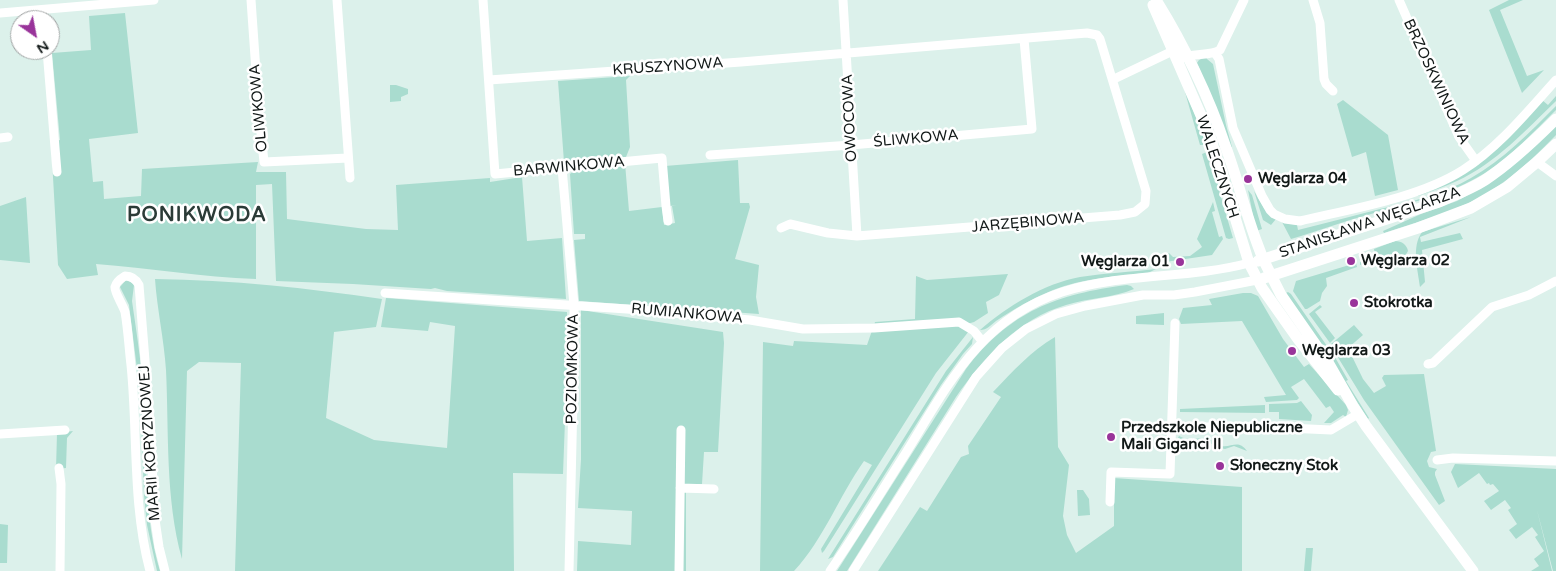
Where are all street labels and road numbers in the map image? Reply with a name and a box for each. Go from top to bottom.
street label: BRZOSKWINIOWA [1399,16,1473,148]
street label: KRUSZYNOWA [612,54,724,80]
street label: OLIWKOWA [246,63,272,153]
street label: OWOCOWA [839,73,861,163]
street label: WALECZNYCH [1192,113,1242,221]
street label: ŚLIWKOWA [873,126,959,152]
street label: BARWINKOWA [512,153,626,181]
street label: STANISŁAWA WĘGLARZA [1277,183,1463,263]
street label: JARZĘBINOWA [971,209,1085,237]
street label: RUMIANKOWA [630,300,744,328]
street label: POZIOMKOWA [563,313,583,425]
street label: MARII KORYZNOWEJ [136,364,164,522]

